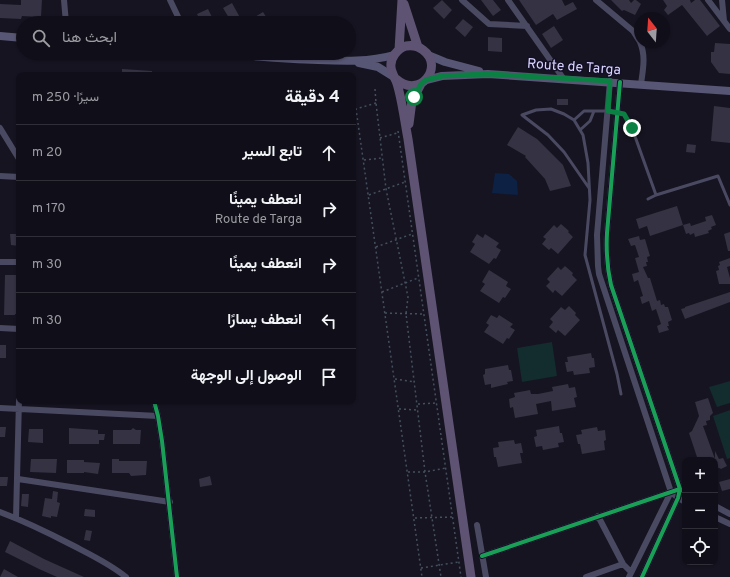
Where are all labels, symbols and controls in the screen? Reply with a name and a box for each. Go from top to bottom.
north arrow [634,12,670,48]
search box [16,16,356,60]
icon: search [30,27,52,49]
text: ابحث هنا [62,29,117,48]
street label: Route de Targa [526,56,621,79]
text: 4 دقيقة [285,87,340,109]
route start [405,88,423,106]
text: سيرًا · 250 m [32,90,99,106]
route end [623,119,641,137]
icon: ahead [318,142,340,164]
text: تابع السير [242,143,302,162]
text: 20 m [32,145,62,161]
text: انعطف يمينًا [229,191,302,210]
icon: right [318,198,340,220]
text: 170 m [32,201,66,217]
text: Route de Targa [215,212,302,228]
icon: right [318,254,340,276]
text: انعطف يمينًا [229,255,302,274]
text: 30 m [32,257,62,273]
icon: left [318,310,340,332]
text: انعطف يسارًا [227,311,302,330]
text: 30 m [32,313,62,329]
icon: arrive [318,366,340,388]
text: الوصول إلى الوجهة [191,367,302,386]
map controls [682,457,718,565]
button: + [682,457,718,493]
button: − [682,493,718,529]
button: locate [682,529,718,565]

